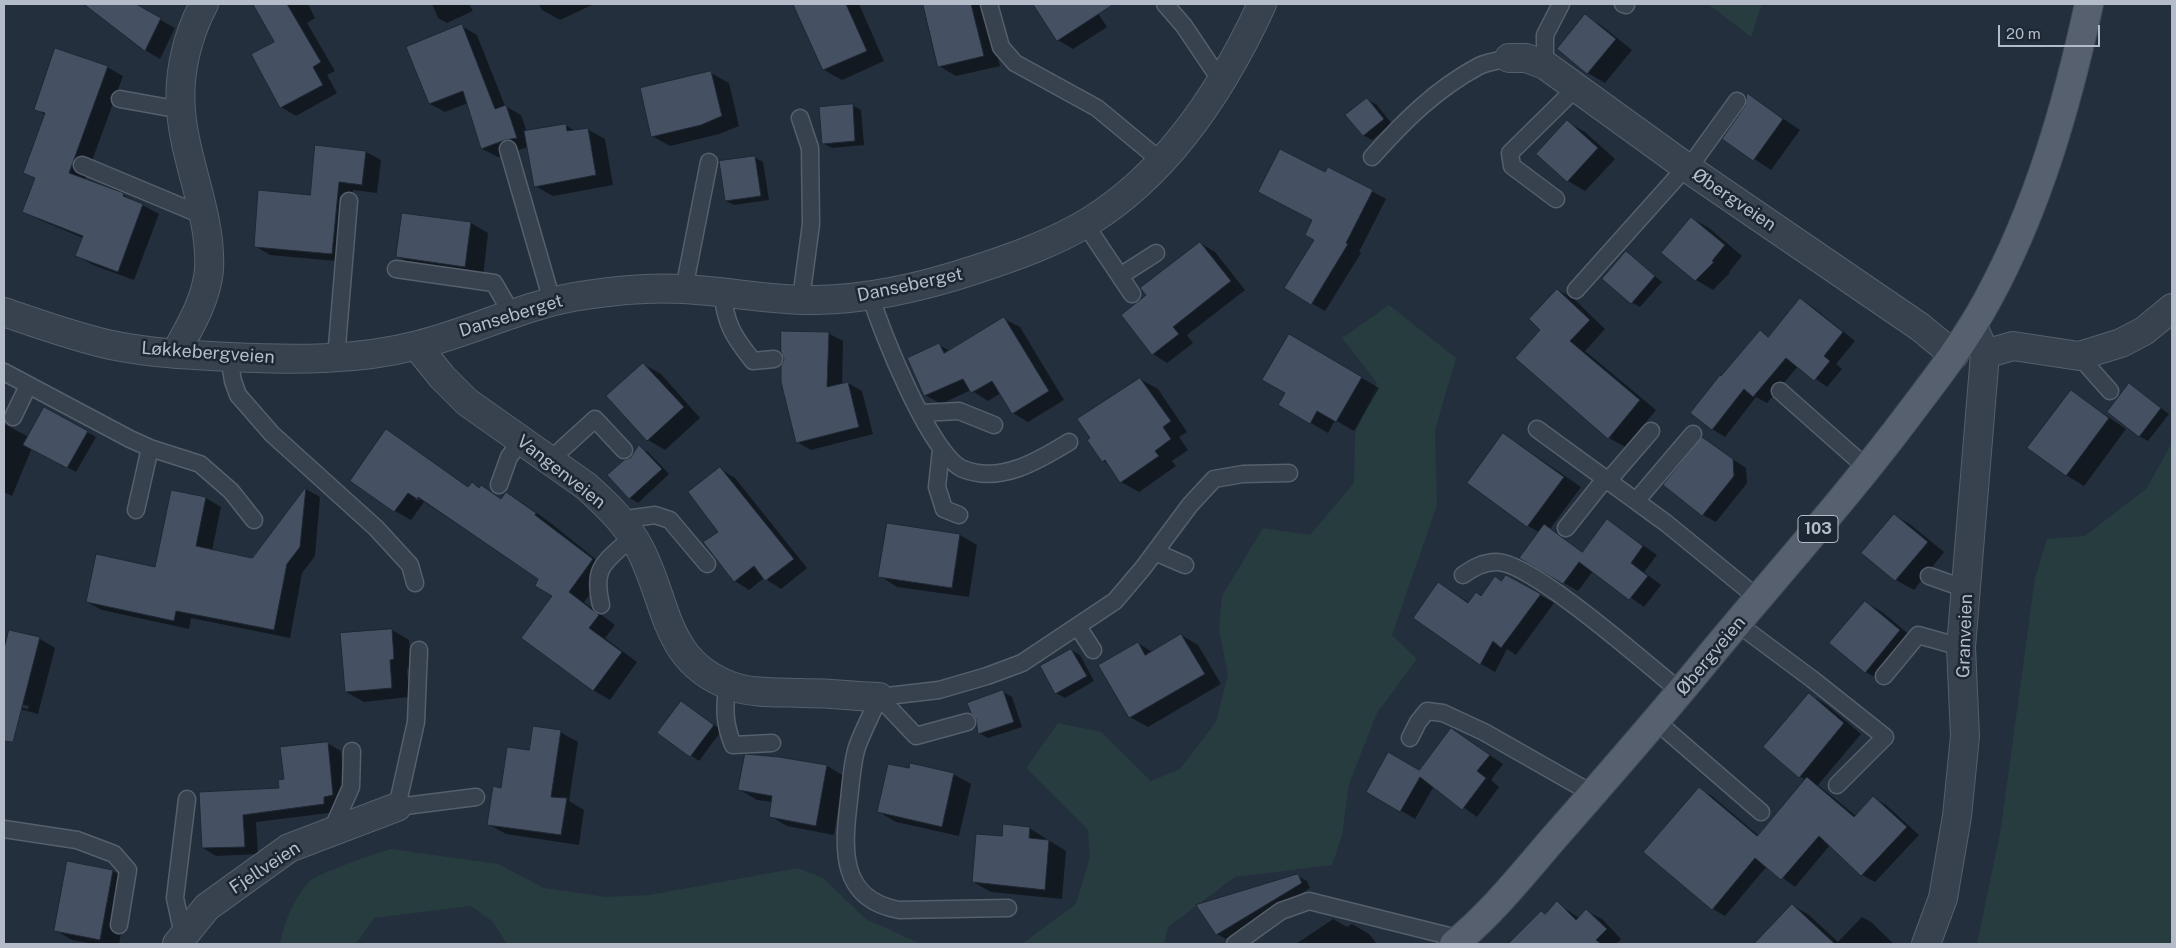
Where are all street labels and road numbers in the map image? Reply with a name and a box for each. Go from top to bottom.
street label: Øbergveien [1688,164,1780,236]
street label: Danseberget [855,263,965,307]
street label: Danseberget [456,290,566,342]
street label: Løkkebergveien [141,338,275,368]
street label: Vangenveien [512,431,610,513]
road number: 103 [1798,516,1838,542]
street label: Granveien [1953,594,1977,678]
street label: Øbergveien [1672,612,1750,700]
street label: Fjellveien [226,837,304,899]

